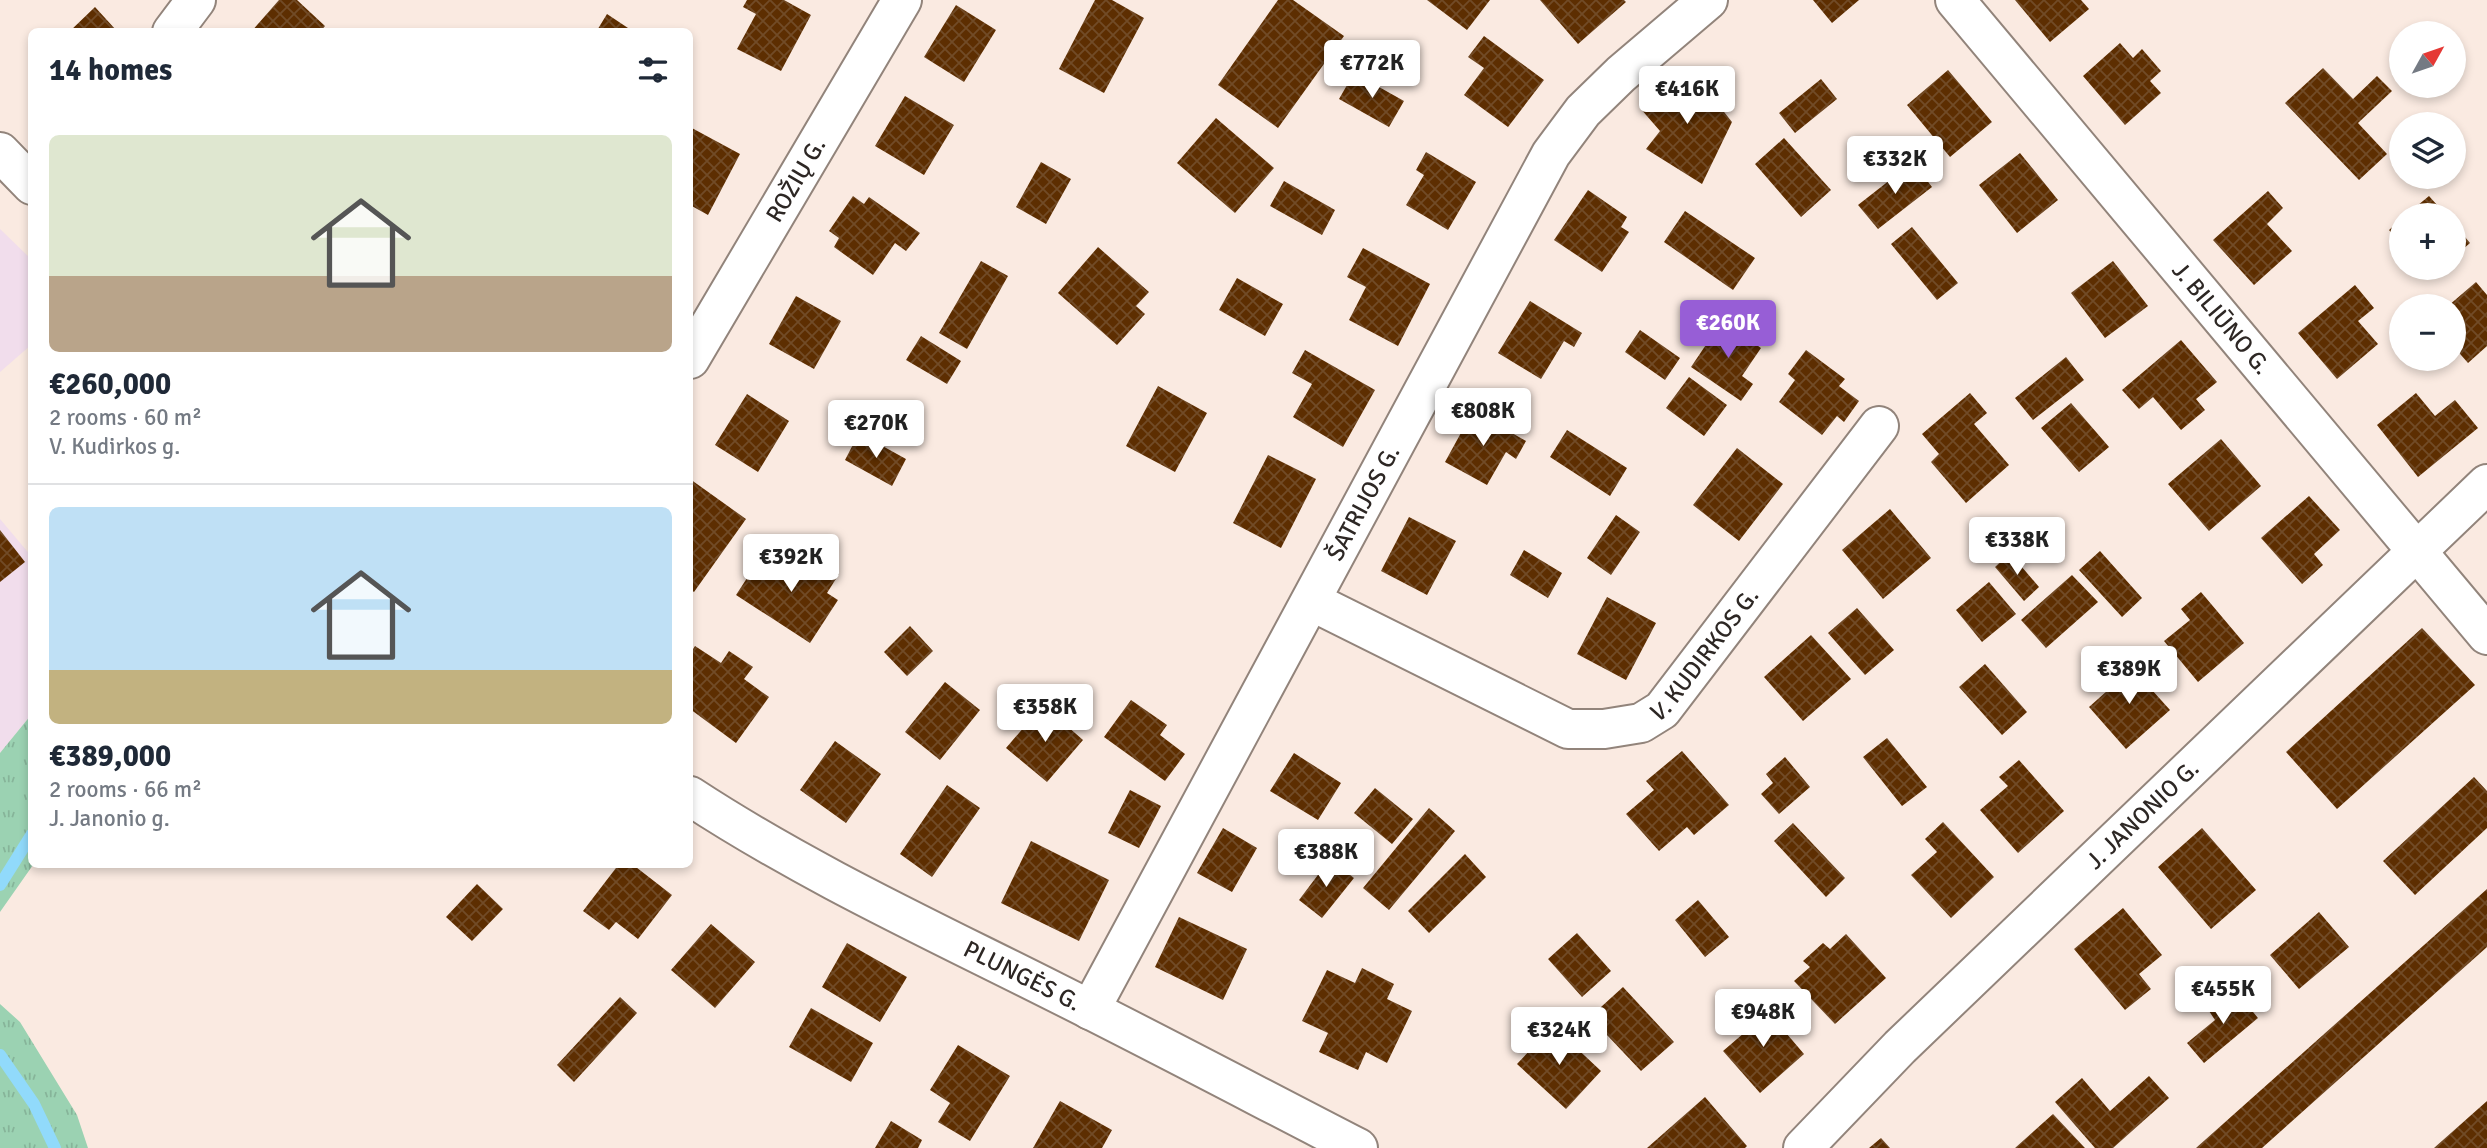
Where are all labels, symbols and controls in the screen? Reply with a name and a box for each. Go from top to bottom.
north arrow [2389,21,2466,98]
map controls [2389,21,2466,371]
pin: €772K [1323,41,1421,100]
text: €772K [1340,48,1404,77]
icon: filters [634,51,672,89]
text: 14 homes [49,52,172,89]
pin: €416K [1638,66,1736,126]
text: €416K [1655,74,1719,103]
button: layers [2389,112,2466,189]
street label: ROŽIŲ G. [759,132,832,228]
pin: €332K [1846,136,1944,196]
text: €332K [1863,144,1927,173]
icon: home [298,180,424,306]
button: + [2389,203,2466,280]
street label: J. BILIŪNO G. [2166,256,2277,381]
button: − [2389,294,2466,371]
pin: €260K [1679,300,1777,360]
text: €260K [1696,308,1760,337]
text: €260,000 [49,366,171,403]
pin: €808K [1434,388,1532,448]
text: €808K [1451,396,1515,425]
pin: €270K [827,400,925,460]
text: 2 rooms · 60 m² [49,403,202,432]
text: €270K [844,408,908,437]
text: V. Kudirkos g. [49,432,180,461]
street label: ŠATRIJOS G. [1320,440,1406,566]
pin: €338K [1968,518,2066,577]
text: €338K [1985,525,2049,554]
pin: €392K [742,534,840,594]
text: €392K [759,542,823,571]
icon: home [298,552,424,678]
street label: V. KUDIRKOS G. [1645,582,1765,728]
pin: €389K [2080,646,2178,706]
text: €389K [2097,654,2161,683]
pin: €358K [996,684,1094,744]
text: €358K [1013,692,1077,721]
text: €389,000 [49,738,171,775]
street label: J. JANONIO G. [2080,753,2205,875]
text: 2 rooms · 66 m² [49,775,202,804]
text: J. Janonio g. [49,804,170,833]
pin: €388K [1277,830,1375,889]
text: €388K [1294,837,1358,866]
street label: PLUNGĖS G. [959,934,1086,1018]
pin: €455K [2174,967,2272,1026]
text: €455K [2191,974,2255,1003]
pin: €948K [1714,990,1812,1049]
text: €948K [1731,997,1795,1026]
pin: €324K [1510,1007,1608,1067]
text: €324K [1527,1015,1591,1044]

